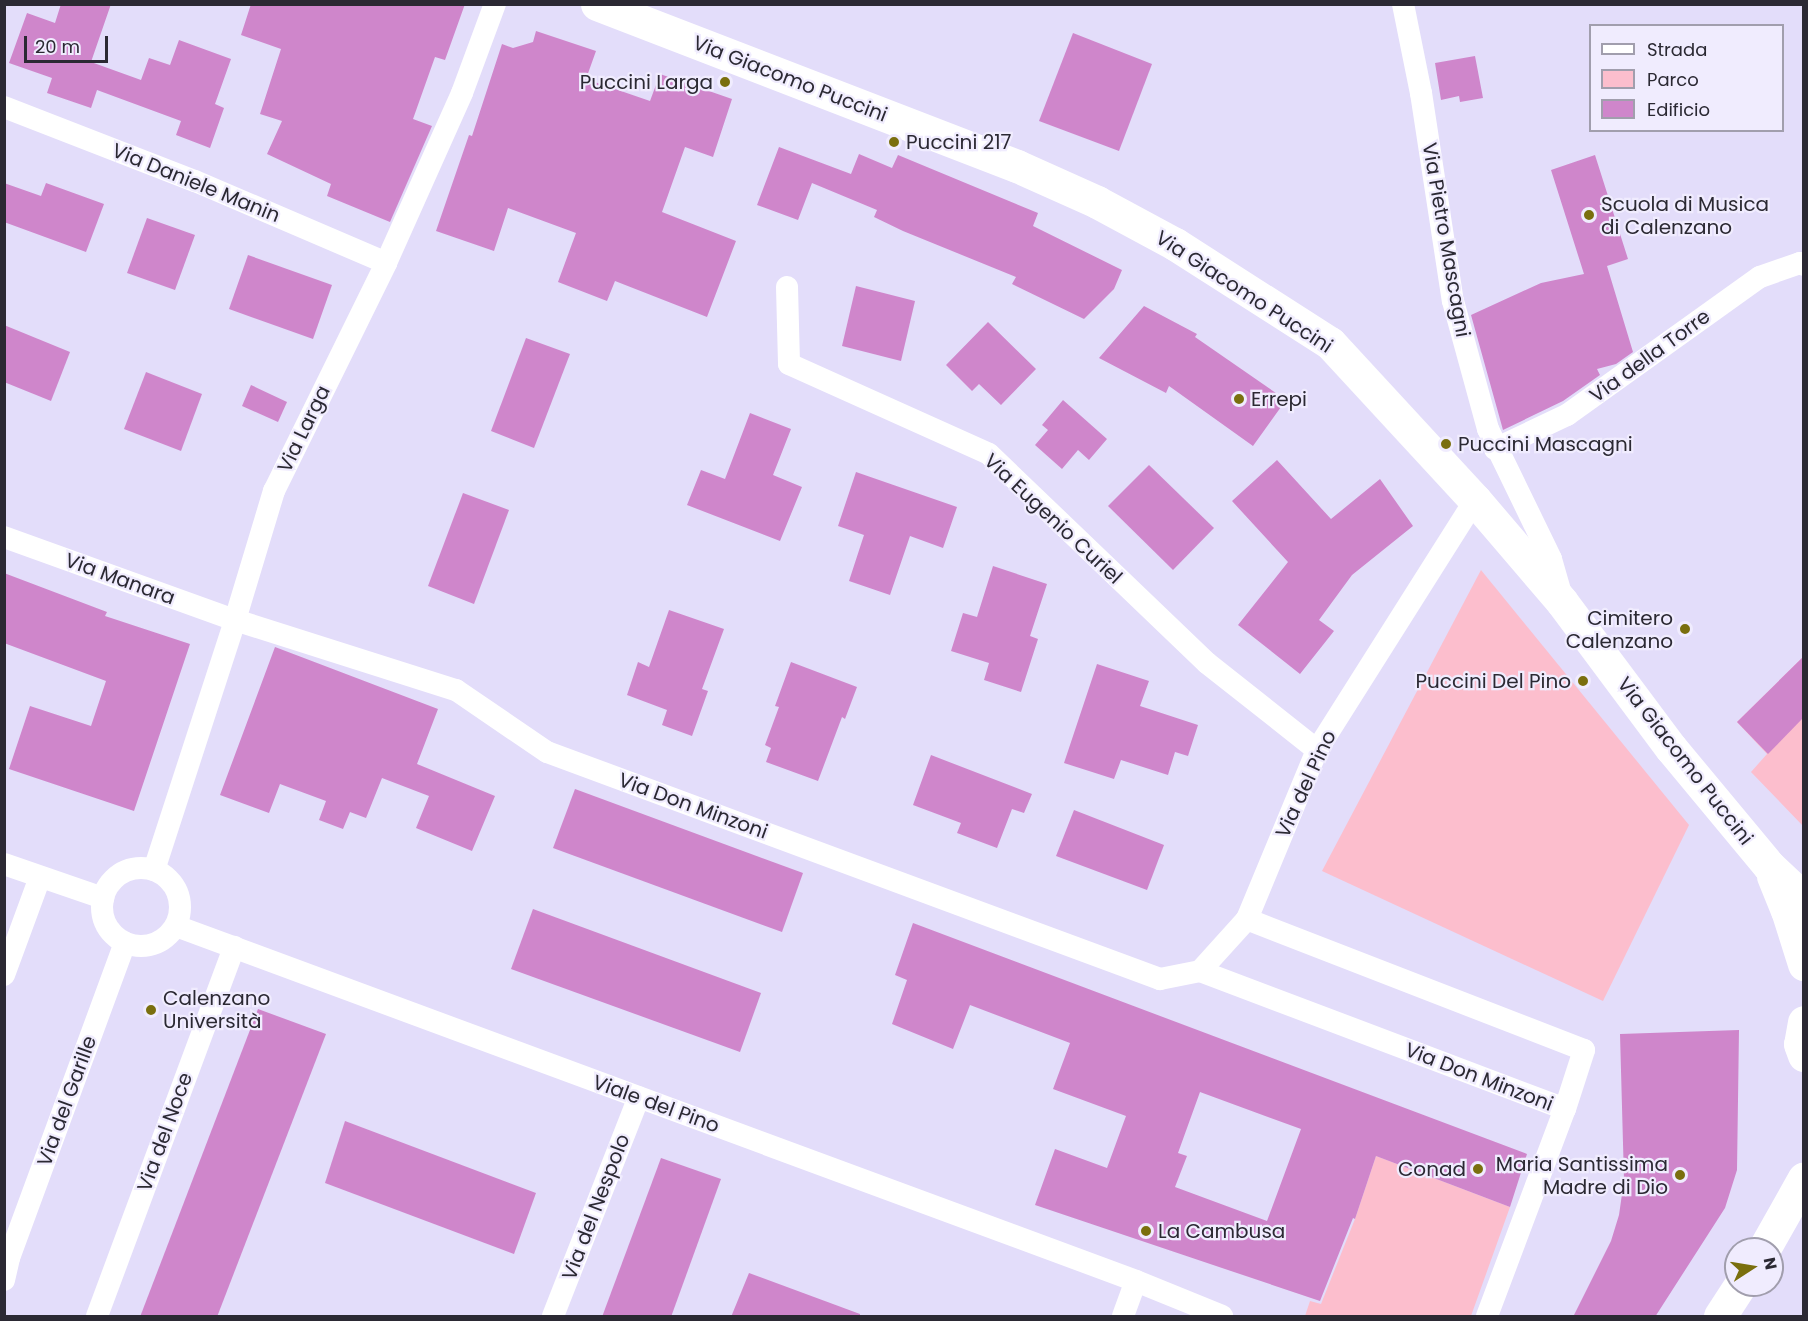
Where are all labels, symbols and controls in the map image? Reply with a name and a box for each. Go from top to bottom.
scale bar [27,24,111,62]
legend [1589,24,1784,132]
street label: Via Giacomo Puccini [689,31,891,127]
text: 20 m [35,34,80,59]
text: Strada [1647,37,1707,62]
text: Parco [1647,67,1699,92]
place label: Puccini Larga [580,70,713,94]
marker: Puccini Larga [718,75,732,89]
text: Edificio [1647,97,1710,122]
place label: Puccini 217 [906,130,1011,154]
marker: Puccini 217 [887,135,901,149]
street label: Via Daniele Manin [109,138,283,228]
street label: Via Pietro Mascagni [1417,141,1475,339]
place label: Scuola di Musica di Calenzano [1601,192,1769,239]
marker: Scuola di Musica di Calenzano [1582,208,1596,222]
street label: Via Giacomo Puccini [1151,226,1337,358]
street label: Via della Torre [1585,304,1715,408]
street label: Via Larga [273,382,335,476]
place label: Errepi [1251,387,1307,411]
marker: Errepi [1232,392,1246,406]
place label: Puccini Mascagni [1458,432,1633,456]
marker: Puccini Mascagni [1439,437,1453,451]
street label: Via Eugenio Curiel [979,449,1127,589]
street label: Via Manara [62,548,178,610]
place label: Cimitero Calenzano [1566,606,1673,653]
marker: Cimitero Calenzano [1678,622,1692,636]
place label: Puccini Del Pino [1415,669,1571,693]
street label: Via Giacomo Puccini [1612,672,1758,850]
marker: Puccini Del Pino [1576,674,1590,688]
street label: Via del Pino [1271,727,1341,841]
street label: Via Don Minzoni [615,768,771,844]
place label: Calenzano Università [163,987,270,1034]
marker: Calenzano Università [144,1003,158,1017]
street label: Via del Garille [32,1032,102,1170]
street label: Via Don Minzoni [1401,1038,1557,1116]
street label: Via del Noce [132,1069,198,1195]
street label: Viale del Pino [589,1070,723,1138]
street label: Via del Nespolo [557,1131,635,1283]
place label: Maria Santissima Madre di Dio [1496,1152,1668,1199]
place label: Conad [1398,1157,1466,1181]
marker: Conad [1471,1162,1485,1176]
marker: Maria Santissima Madre di Dio [1673,1168,1687,1182]
place label: La Cambusa [1158,1219,1285,1243]
marker: La Cambusa [1139,1224,1153,1238]
north arrow [1724,1237,1784,1297]
text: N [1758,1255,1783,1272]

